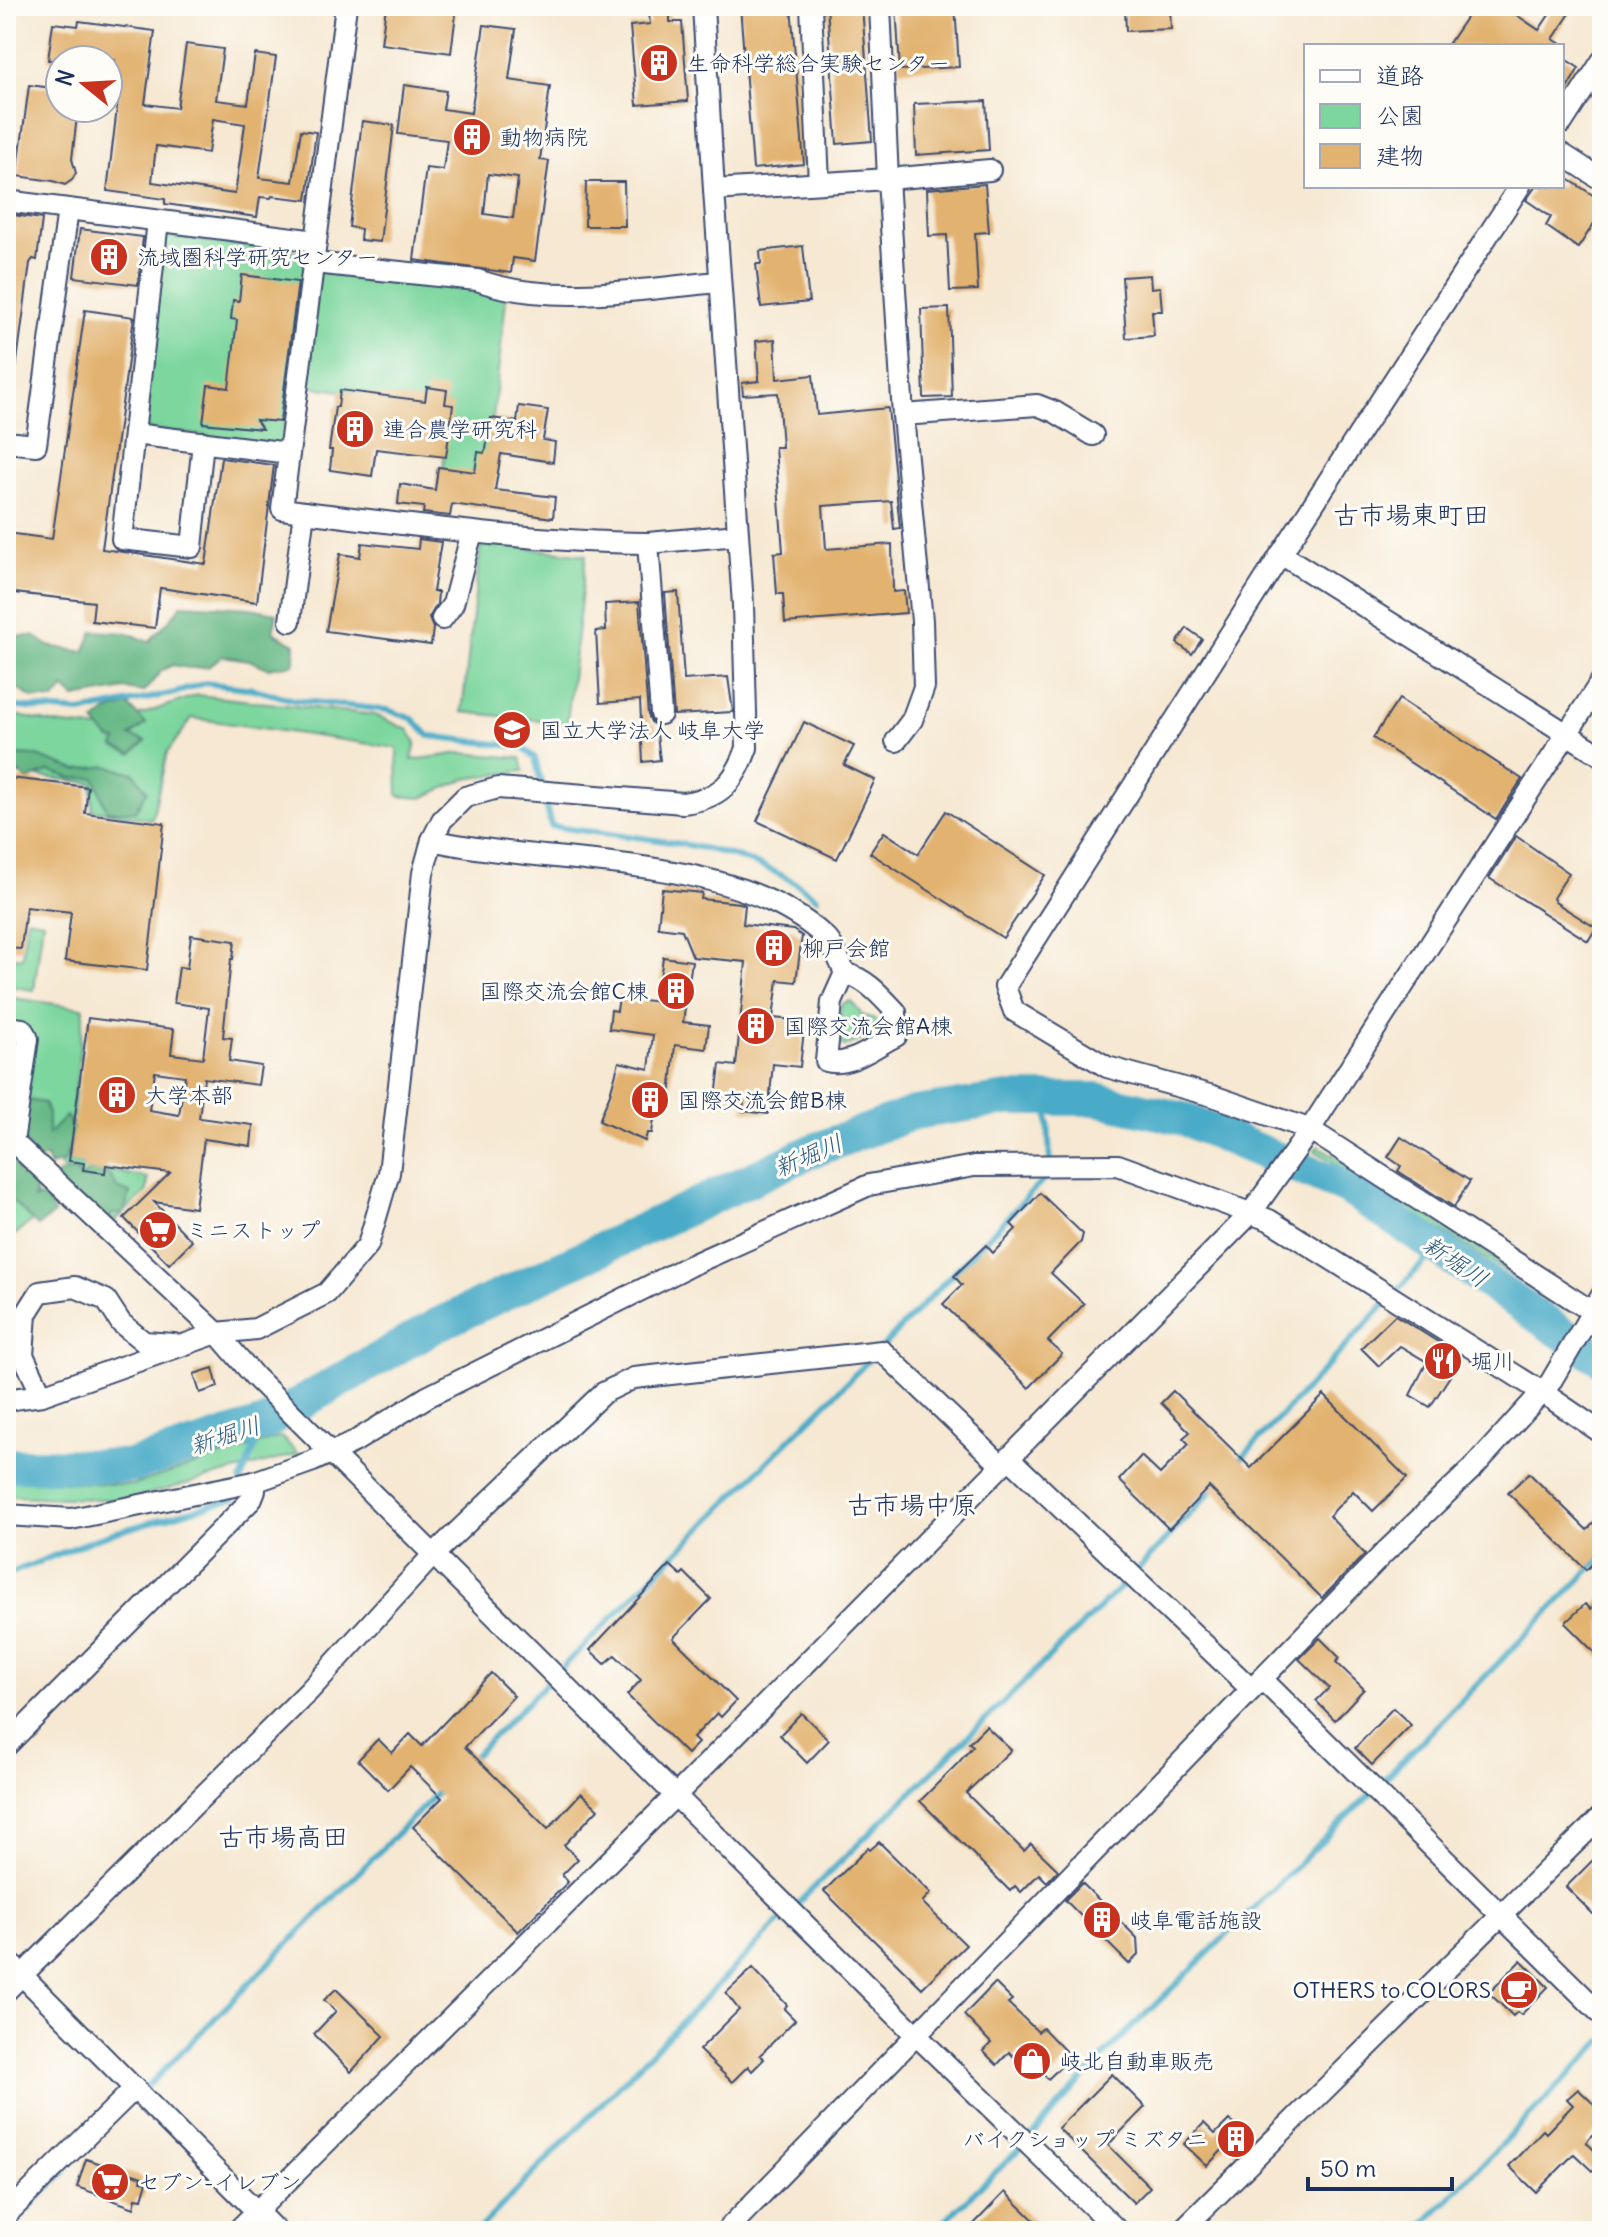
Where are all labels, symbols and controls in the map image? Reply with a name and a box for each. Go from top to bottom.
building icon: 生命科学総合実験センター [638,42,680,84]
north arrow [44,44,124,124]
legend [1304,44,1564,188]
place label: 生命科学総合実験センター [687,49,950,77]
text: 道路 [1376,60,1424,90]
text: N [49,66,81,89]
text: 公園 [1376,100,1424,130]
building icon: 動物病院 [451,116,493,158]
place label: 動物病院 [500,123,588,151]
text: 建物 [1376,140,1424,170]
building icon: 流域圏科学研究センター [88,236,130,278]
place label: 流域圏科学研究センター [137,243,378,271]
building icon: 連合農学研究科 [334,408,376,450]
place label: 連合農学研究科 [383,415,537,443]
district label: 古市場東町田 [1333,498,1489,531]
school or university icon: 国立大学法人 岐阜大学 [491,709,533,751]
place label: 国立大学法人 岐阜大学 [540,716,765,744]
building icon: 柳戸会館 [753,927,795,969]
place label: 柳戸会館 [802,934,890,962]
building icon: 国際交流会館C棟 [655,970,697,1012]
place label: 国際交流会館C棟 [480,977,648,1005]
building icon: 国際交流会館A棟 [735,1005,777,1047]
place label: 国際交流会館A棟 [784,1012,952,1040]
building icon: 大学本部 [96,1074,138,1116]
building icon: 国際交流会館B棟 [629,1079,671,1121]
place label: 大学本部 [145,1081,233,1109]
place label: 国際交流会館B棟 [678,1086,846,1114]
water label: 新堀川 [769,1127,847,1183]
supermarket icon: ミニストップ [137,1209,179,1251]
place label: ミニストップ [186,1216,320,1244]
water label: 新堀川 [1418,1228,1494,1294]
restaurant icon: 堀川 [1422,1340,1464,1382]
place label: 堀川 [1471,1347,1515,1375]
water label: 新堀川 [186,1410,264,1460]
district label: 古市場中原 [847,1488,977,1521]
district label: 古市場高田 [218,1820,348,1853]
building icon: 岐阜電話施設 [1081,1899,1123,1941]
place label: 岐阜電話施設 [1130,1906,1262,1934]
cafe icon: OTHERS to COLORS [1498,1969,1540,2011]
place label: OTHERS to COLORS [1292,1976,1491,2004]
shop icon: 岐北自動車販売 [1011,2040,1053,2082]
place label: 岐北自動車販売 [1060,2047,1214,2075]
building icon: バイクショップ ミズタニ [1215,2118,1257,2160]
place label: バイクショップ ミズタニ [963,2125,1208,2153]
scale bar [1308,2141,1452,2191]
text: 50 m [1320,2153,1376,2183]
supermarket icon: セブン-イレブン [89,2161,131,2203]
place label: セブン-イレブン [138,2168,301,2196]

